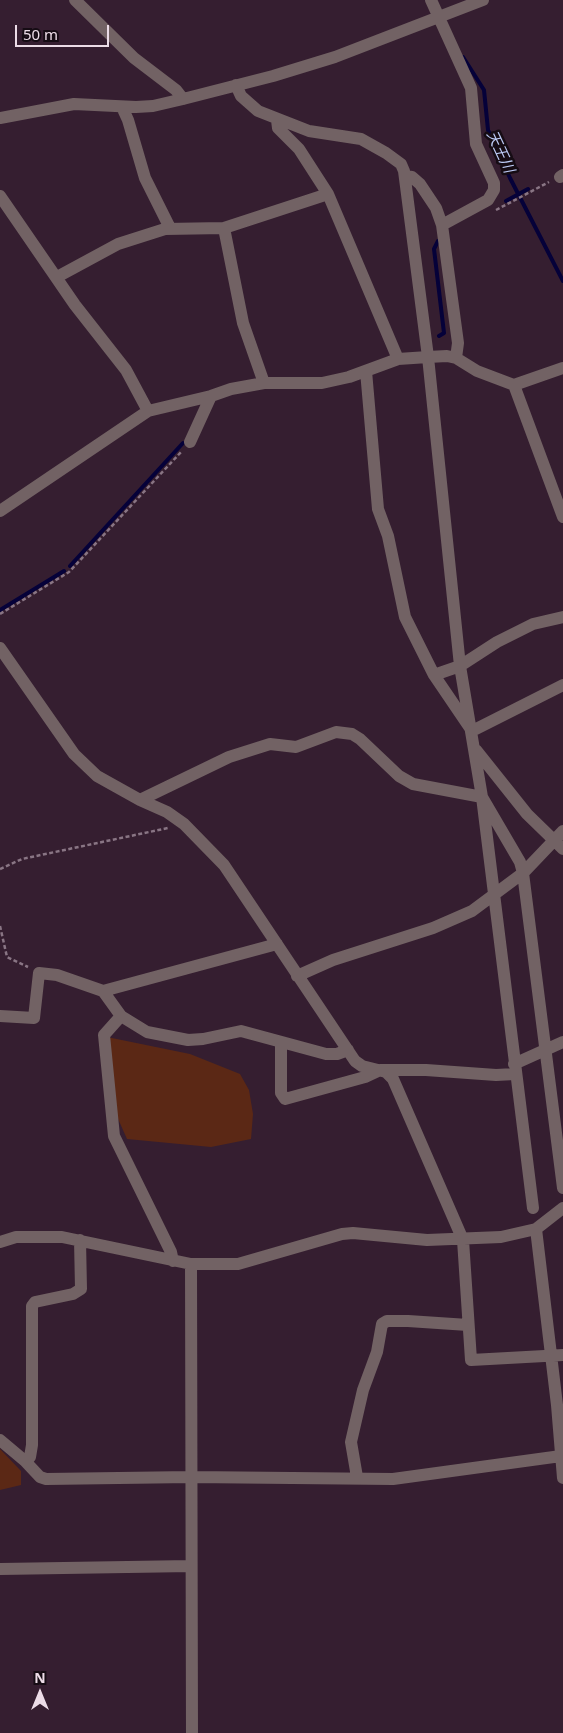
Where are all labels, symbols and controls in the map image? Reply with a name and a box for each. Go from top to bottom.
scale bar [18,15,111,47]
text: 50 m [23,24,58,44]
water label: 天王川 [482,128,518,176]
north arrow [15,1668,65,1718]
text: N [34,1668,46,1687]

